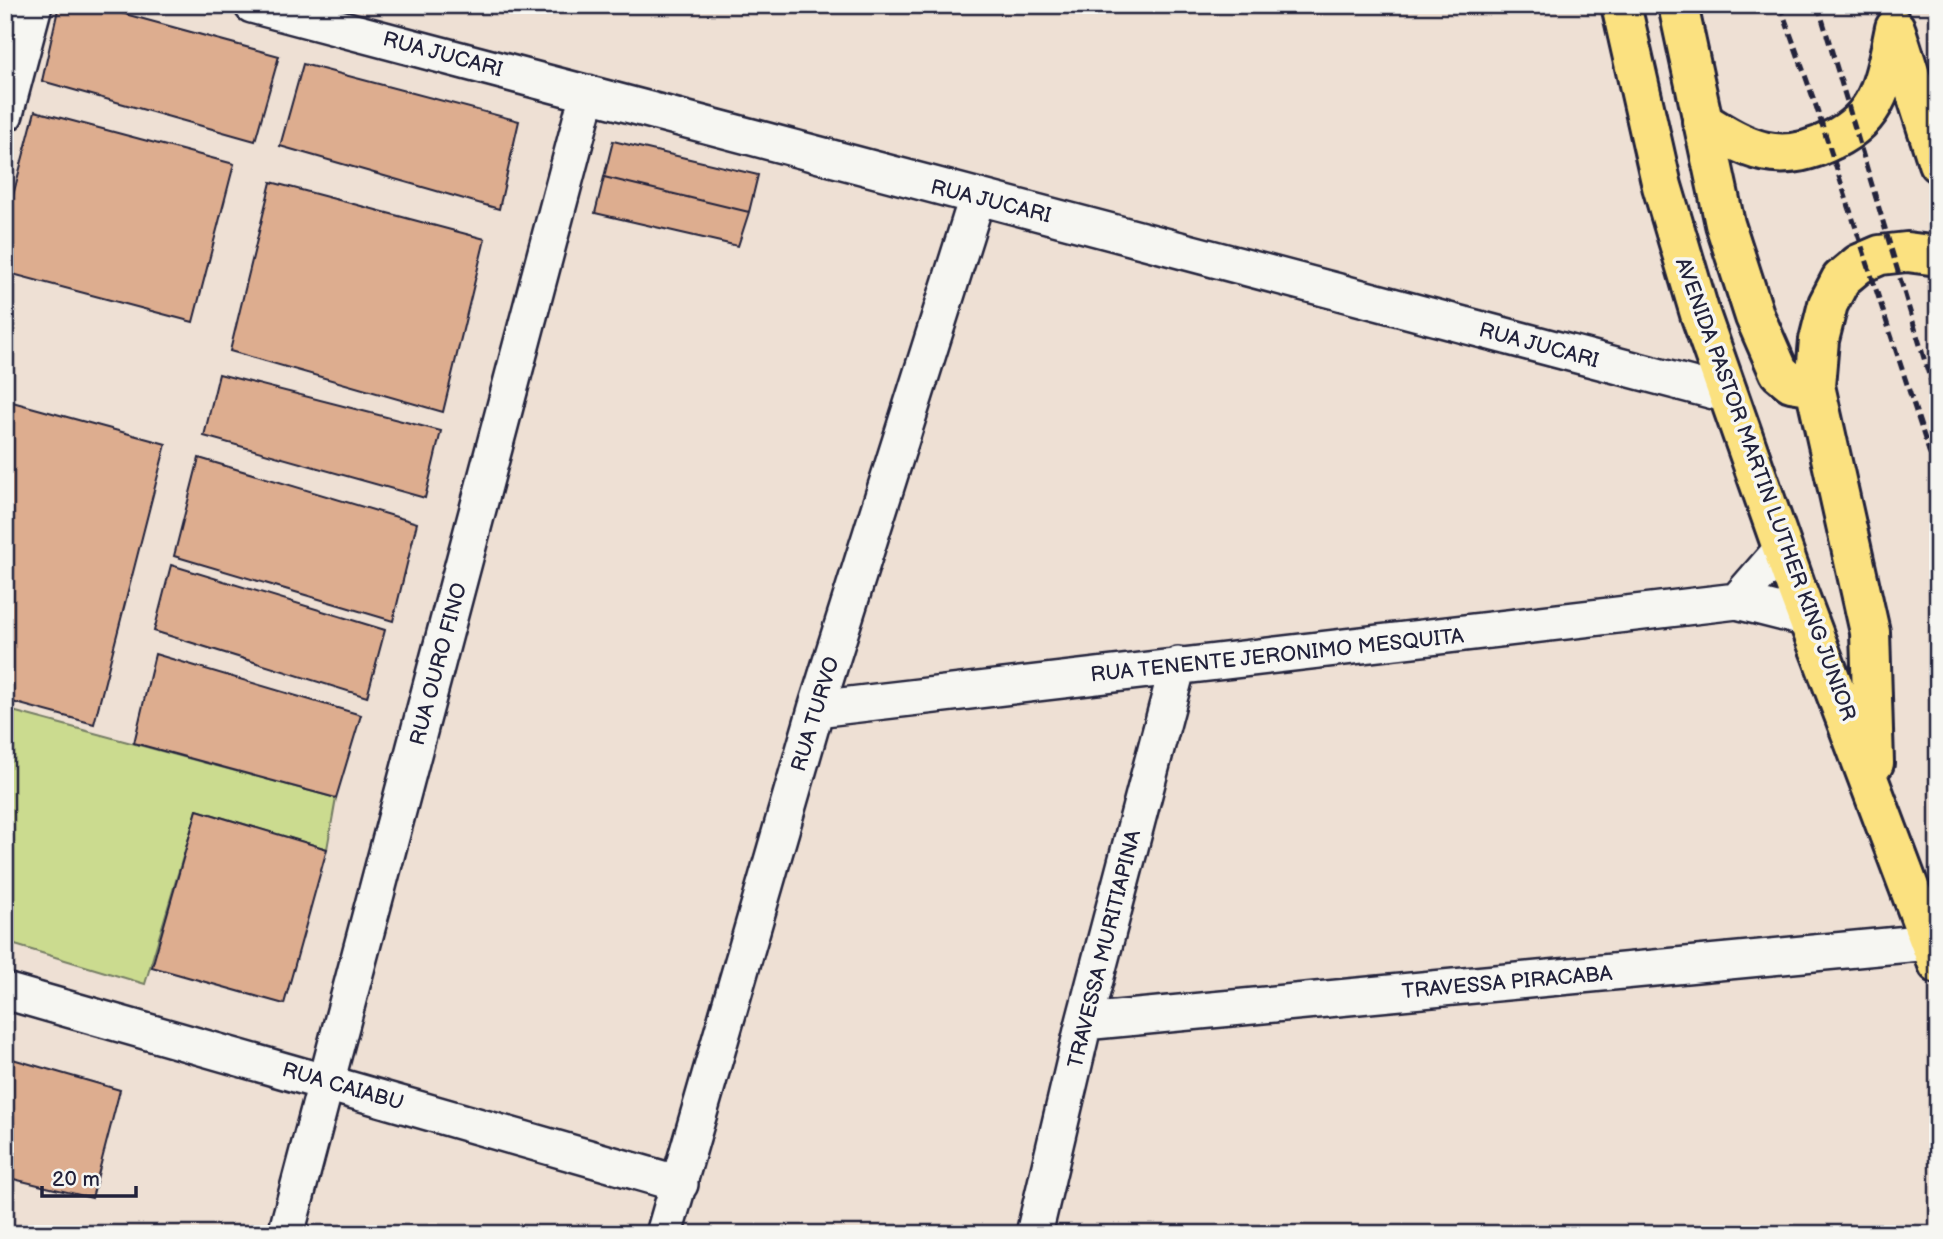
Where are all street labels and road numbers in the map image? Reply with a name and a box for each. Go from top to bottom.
street label: RUA JUCARI [380,26,506,82]
street label: RUA JUCARI [928,174,1054,228]
street label: AVENIDA PASTOR MARTIN LUTHER KING JUNIOR [1670,254,1861,724]
street label: RUA JUCARI [1476,317,1602,373]
street label: RUA OURO FINO [405,580,472,748]
street label: RUA TENENTE JERONIMO MESQUITA [1089,623,1465,688]
street label: RUA TURVO [786,654,845,775]
street label: TRAVESSA MURITIAPINA [1063,827,1146,1071]
street label: TRAVESSA PIRACABA [1401,961,1613,1004]
street label: RUA CAIABU [279,1057,406,1116]

